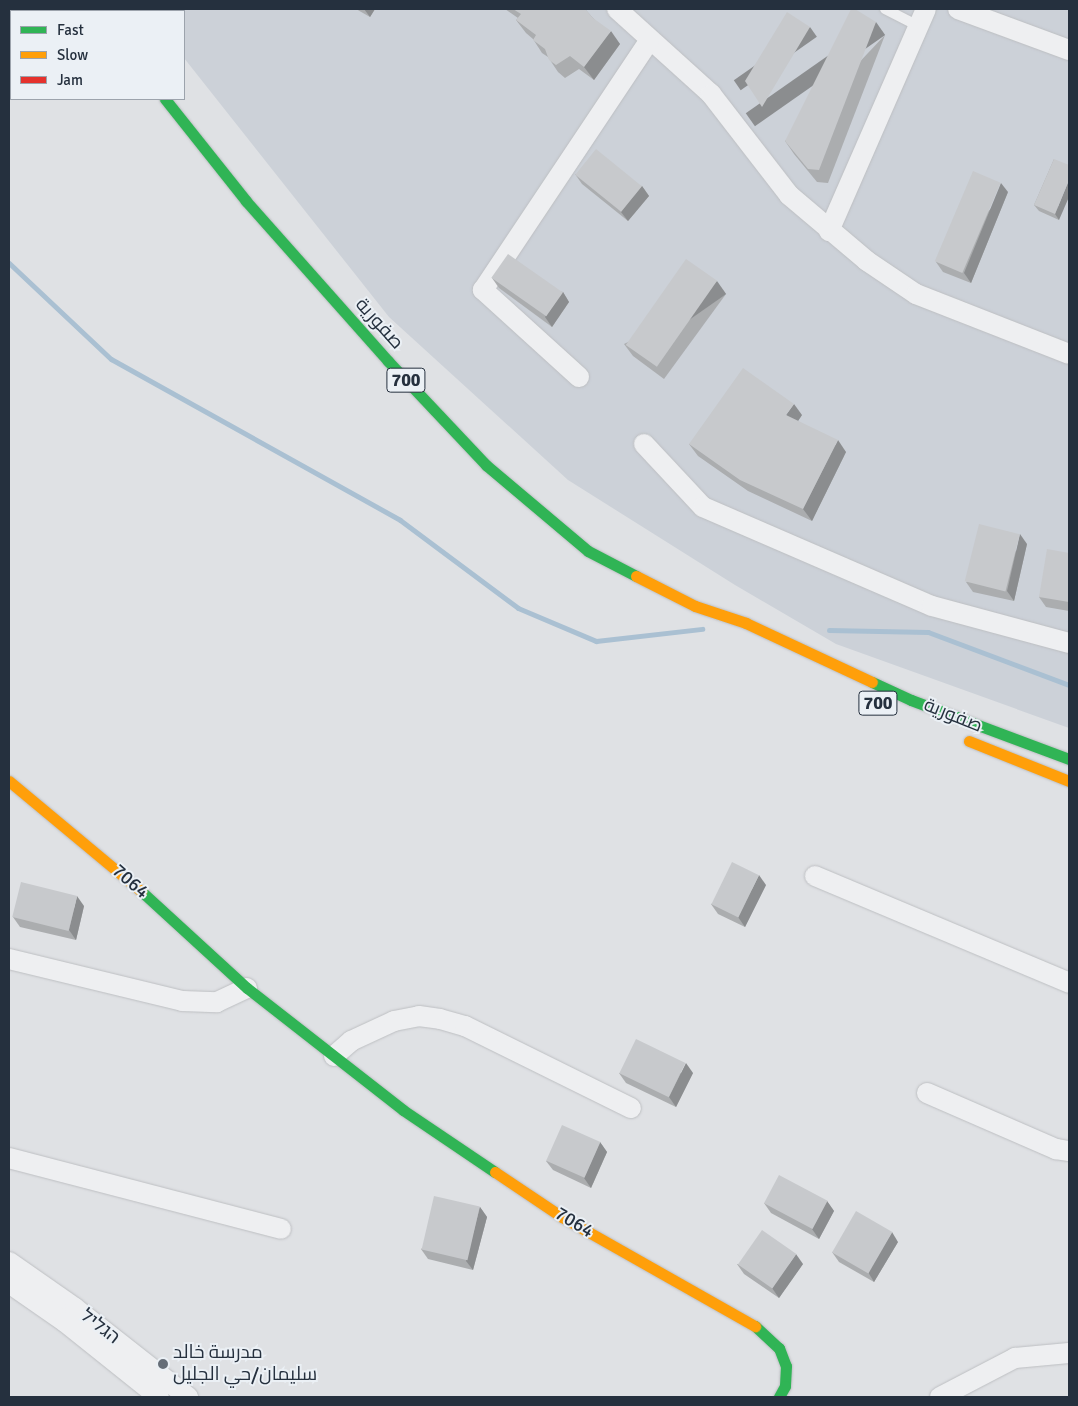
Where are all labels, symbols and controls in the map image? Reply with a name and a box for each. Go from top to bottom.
legend [10,10,185,100]
text: Fast [57,21,84,39]
text: Slow [57,46,88,64]
text: Jam [57,71,83,89]
street label: صفورية [350,294,408,354]
road number: 700 [386,364,426,396]
road number: 700 [858,688,898,718]
street label: صفورية [920,694,986,738]
street label: 7064 [107,860,153,904]
street label: 7064 [551,1203,597,1243]
street label: הגליל [76,1305,124,1349]
place label: مدرسة خالد سليمان/حي الجليل [173,1342,317,1386]
marker: مدرسة خالد سليمان/حي الجليل [157,1358,169,1370]

